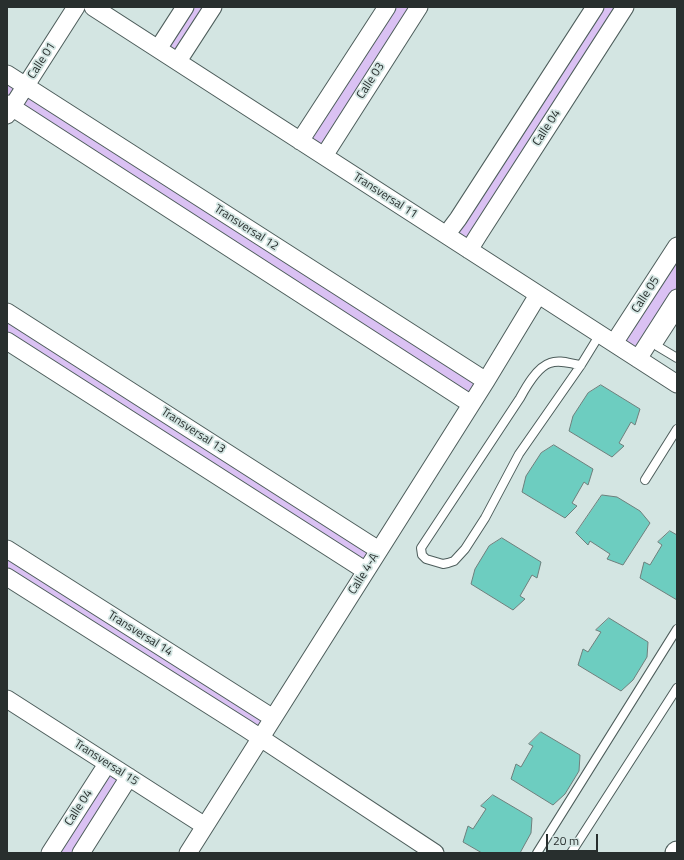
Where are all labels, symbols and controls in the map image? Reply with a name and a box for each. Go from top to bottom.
street label: Calle 01 [25,40,59,82]
street label: Calle 03 [354,60,388,102]
street label: Calle 04 [530,107,564,149]
street label: Transversal 11 [350,170,420,222]
street label: Transversal 12 [211,202,281,254]
street label: Calle 05 [629,274,663,316]
street label: Transversal 13 [158,405,228,457]
street label: Calle 4-A [346,551,382,597]
street label: Transversal 14 [105,608,175,660]
street label: Transversal 15 [71,737,141,789]
street label: Calle 04 [62,787,96,829]
scale bar [548,826,600,852]
text: 20 m [553,831,579,850]

